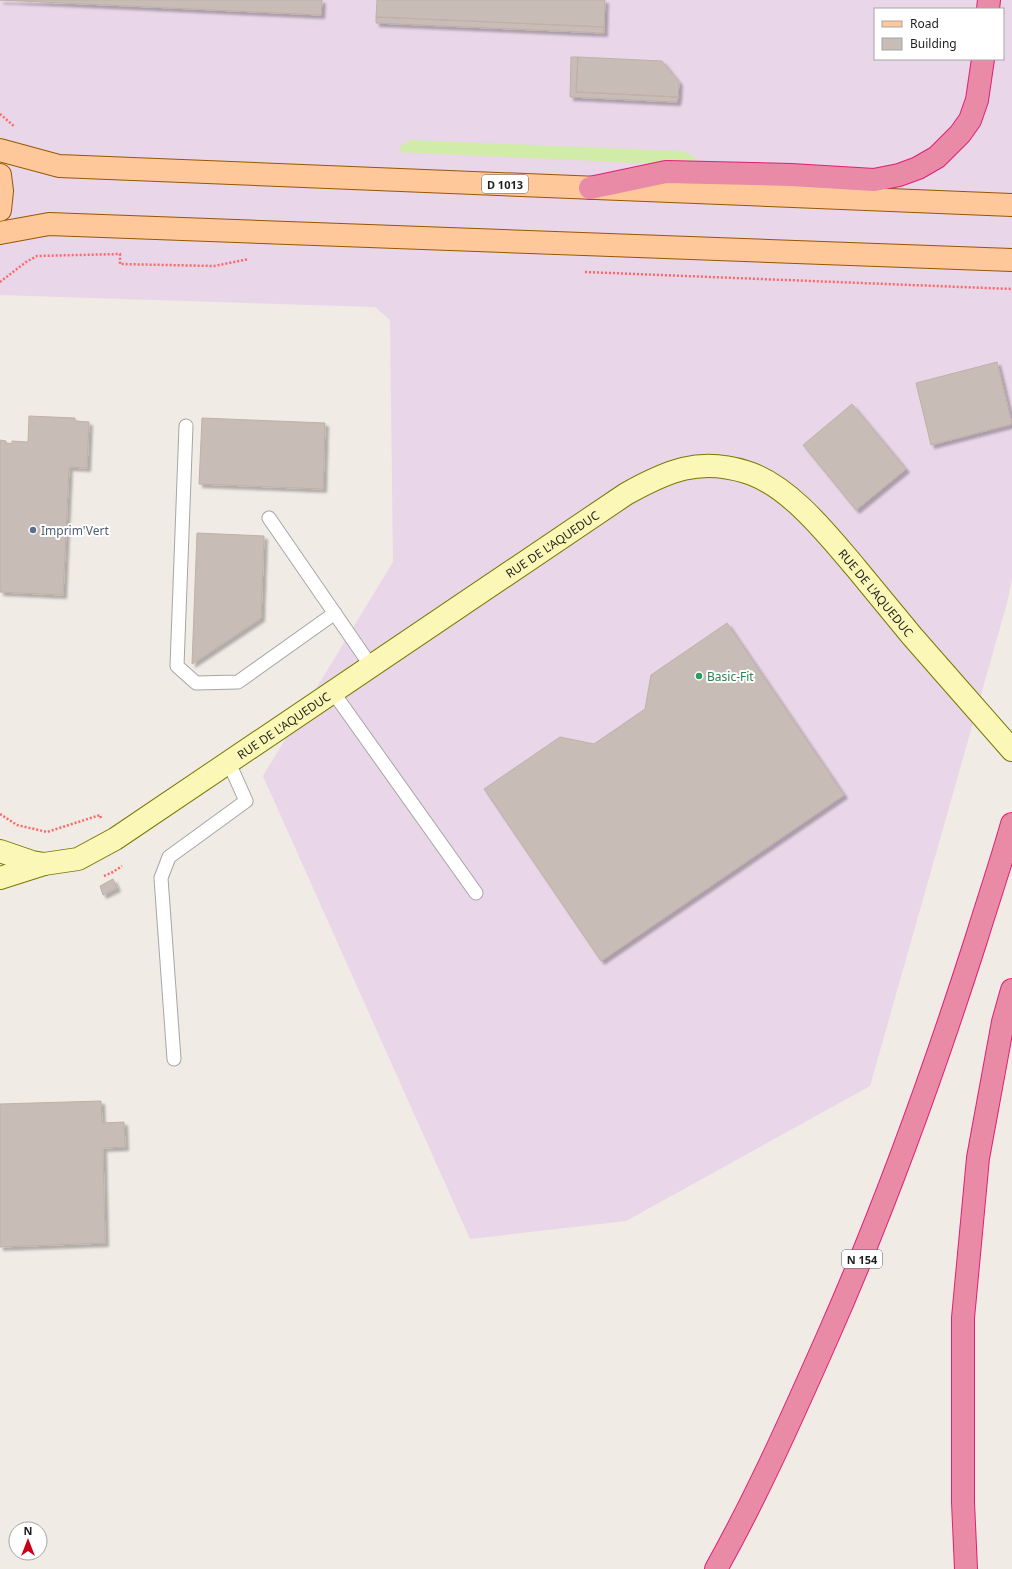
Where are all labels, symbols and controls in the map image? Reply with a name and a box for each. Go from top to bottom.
legend [874,8,1004,60]
text: Road [910,15,939,32]
text: Building [910,35,957,52]
road number: D 1013 [482,175,528,193]
street label: RUE DE L'AQUEDUC [502,506,602,582]
place label: Imprim'Vert [41,522,109,539]
marker: Imprim'Vert [28,525,38,535]
street label: RUE DE L'AQUEDUC [835,545,918,640]
place label: Basic-Fit [707,668,754,685]
marker: Basic-Fit [694,671,704,681]
street label: RUE DE L'AQUEDUC [234,687,334,763]
road number: N 154 [842,1250,882,1268]
north arrow [8,1521,48,1561]
text: N [24,1523,32,1538]

